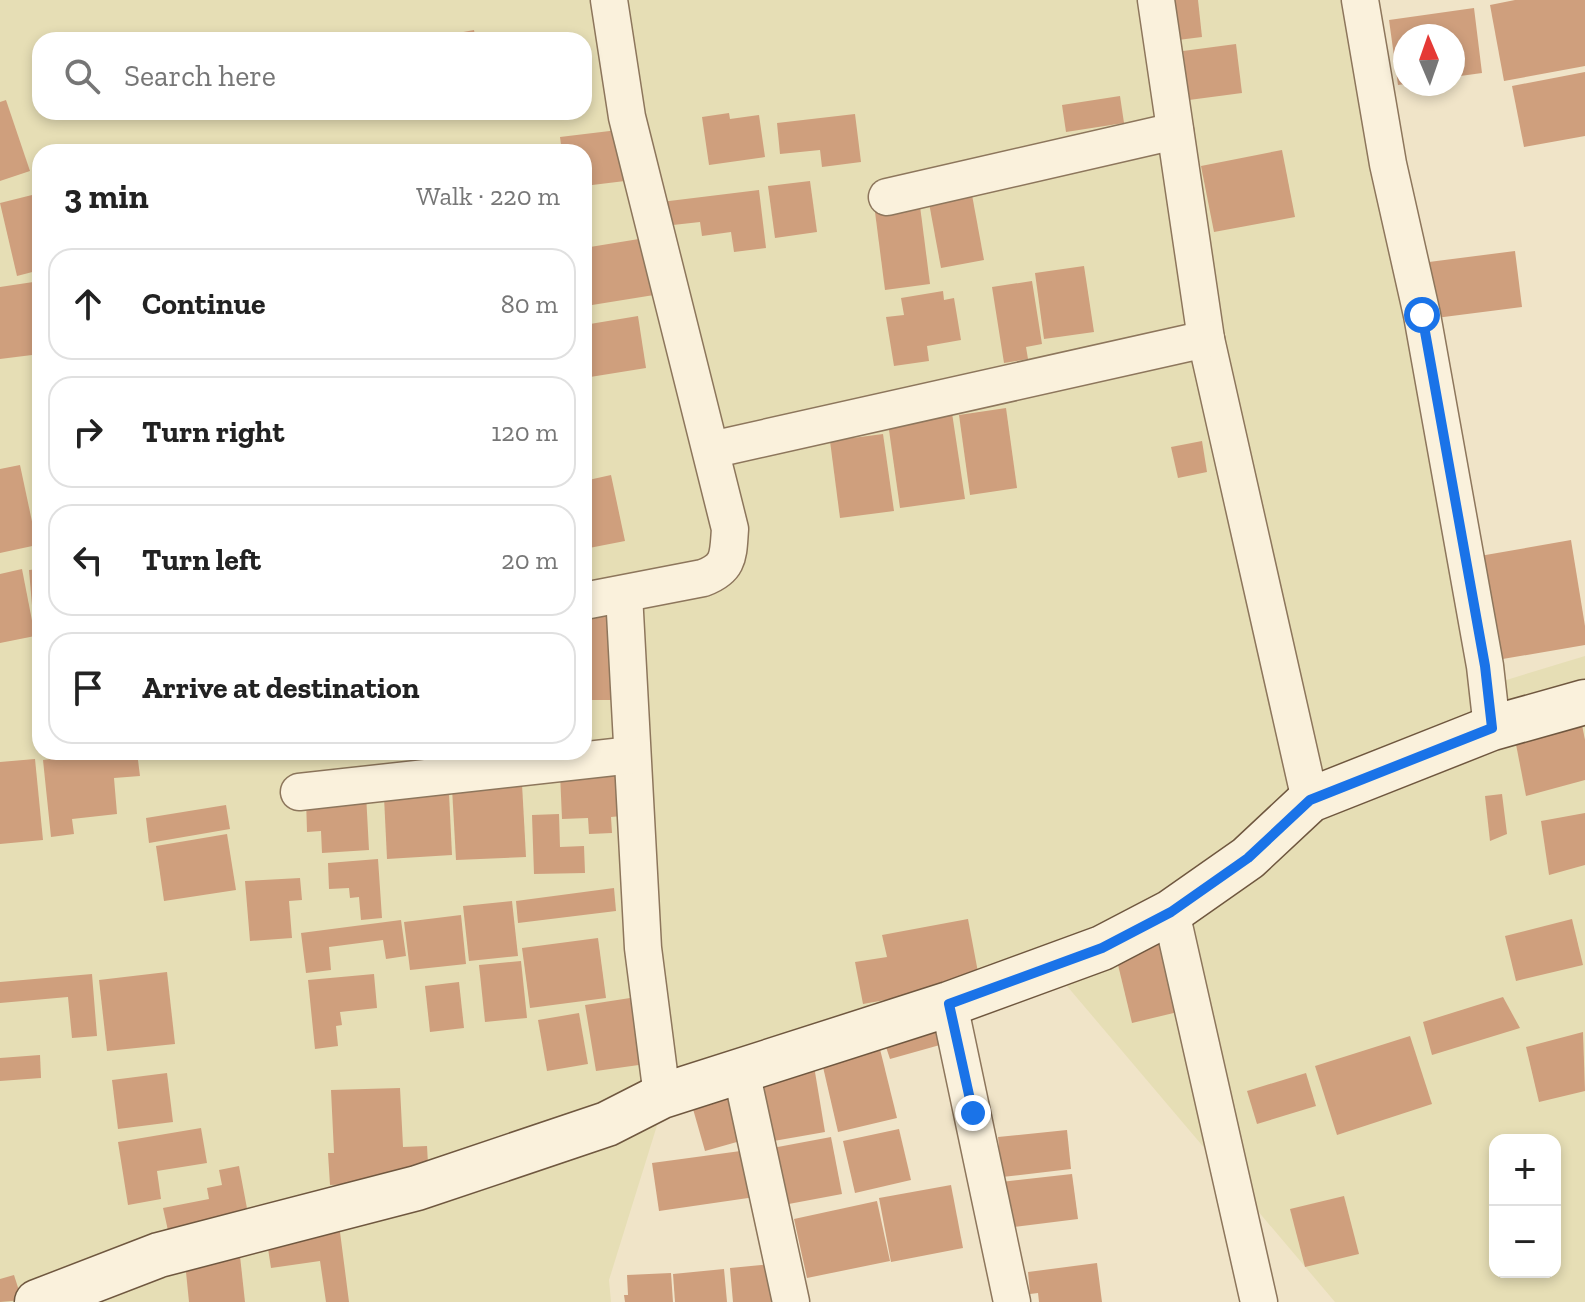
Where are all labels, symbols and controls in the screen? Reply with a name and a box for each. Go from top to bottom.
north arrow [1393,24,1465,96]
search box [32,32,592,120]
icon: search [60,54,104,98]
text: Search here [124,58,276,94]
text: 3 min [64,176,149,217]
text: Walk · 220 m [416,180,560,212]
icon: ahead [66,282,110,326]
text: Continue [142,286,266,322]
text: 80 m [501,288,558,320]
route start [1404,297,1440,333]
icon: right [66,410,110,454]
text: Turn right [142,414,284,450]
text: 120 m [491,416,558,448]
icon: left [66,538,110,582]
text: Turn left [142,542,261,578]
text: 20 m [501,544,558,576]
icon: arrive [66,666,110,710]
text: Arrive at destination [142,670,419,706]
route end [955,1095,991,1131]
map controls [1489,1134,1561,1278]
button: + [1489,1134,1561,1206]
button: − [1489,1206,1561,1278]

